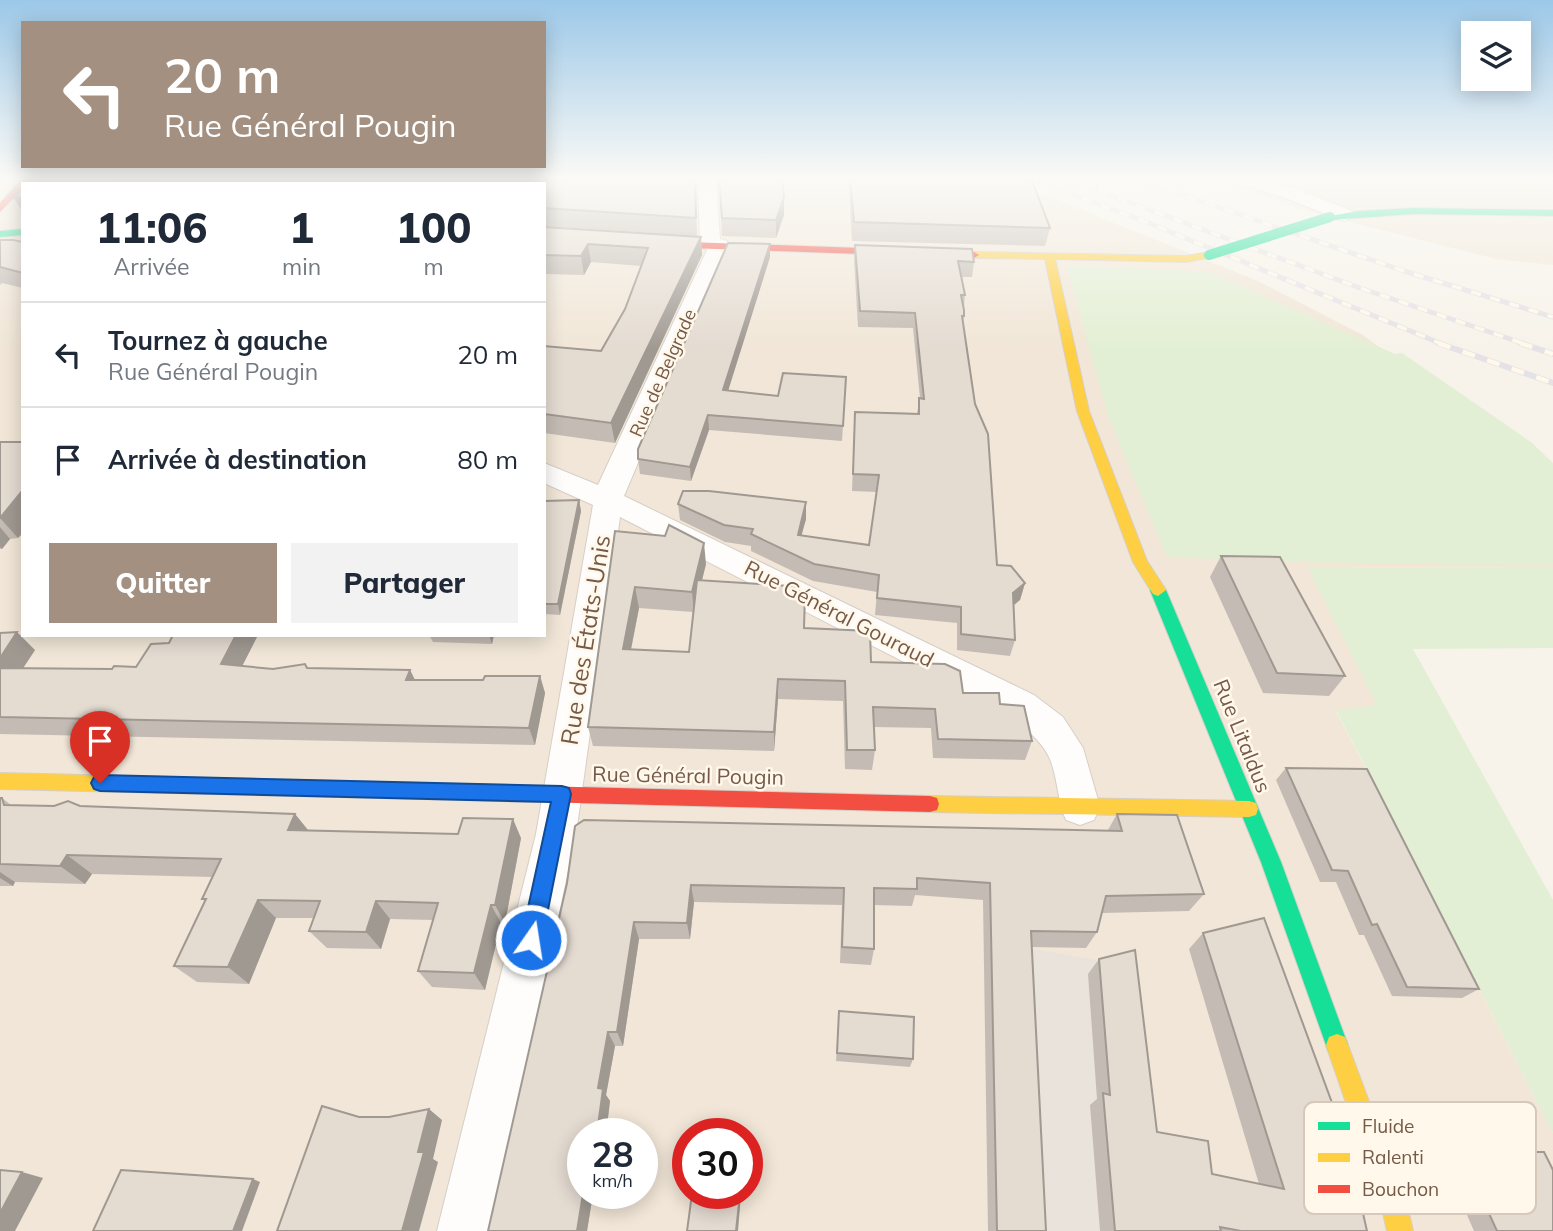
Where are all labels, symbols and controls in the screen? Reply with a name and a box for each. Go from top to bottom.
map controls [1461,21,1531,91]
button: layers [1461,21,1531,91]
text: 20 m [164,44,280,105]
icon: left [49,49,140,140]
text: Rue Général Pougin [164,105,456,145]
text: 11:06 [96,201,207,254]
text: 1 [289,201,314,254]
text: 100 [396,201,471,254]
text: Arrivée [113,252,190,281]
text: min [282,252,321,281]
text: m [423,252,444,281]
street label: Rue de Belgrade [624,305,701,440]
text: Tournez à gauche [108,324,328,357]
icon: left [49,336,87,374]
text: 20 m [457,338,518,371]
text: Rue Général Pougin [108,357,318,386]
icon: arrive [49,441,87,479]
text: Arrivée à destination [108,443,367,476]
text: 80 m [457,443,518,476]
street label: Rue des États-Unis [554,533,616,747]
button: Quitter [49,543,277,623]
button: Partager [291,543,518,623]
street label: Rue Général Gouraud [740,554,938,672]
street label: Rue Litaldus [1208,675,1277,796]
pin [70,711,130,783]
icon: arrive [81,722,119,760]
street label: Rue Général Pougin [592,760,784,790]
position arrow [494,903,568,977]
legend [1304,1102,1536,1214]
text: Fluide [1362,1114,1414,1138]
speed limit sign: 30 [672,1118,763,1209]
text: 28 [591,1132,634,1176]
text: Ralenti [1362,1145,1424,1169]
text: km/h [592,1169,633,1192]
text: Bouchon [1362,1177,1439,1201]

